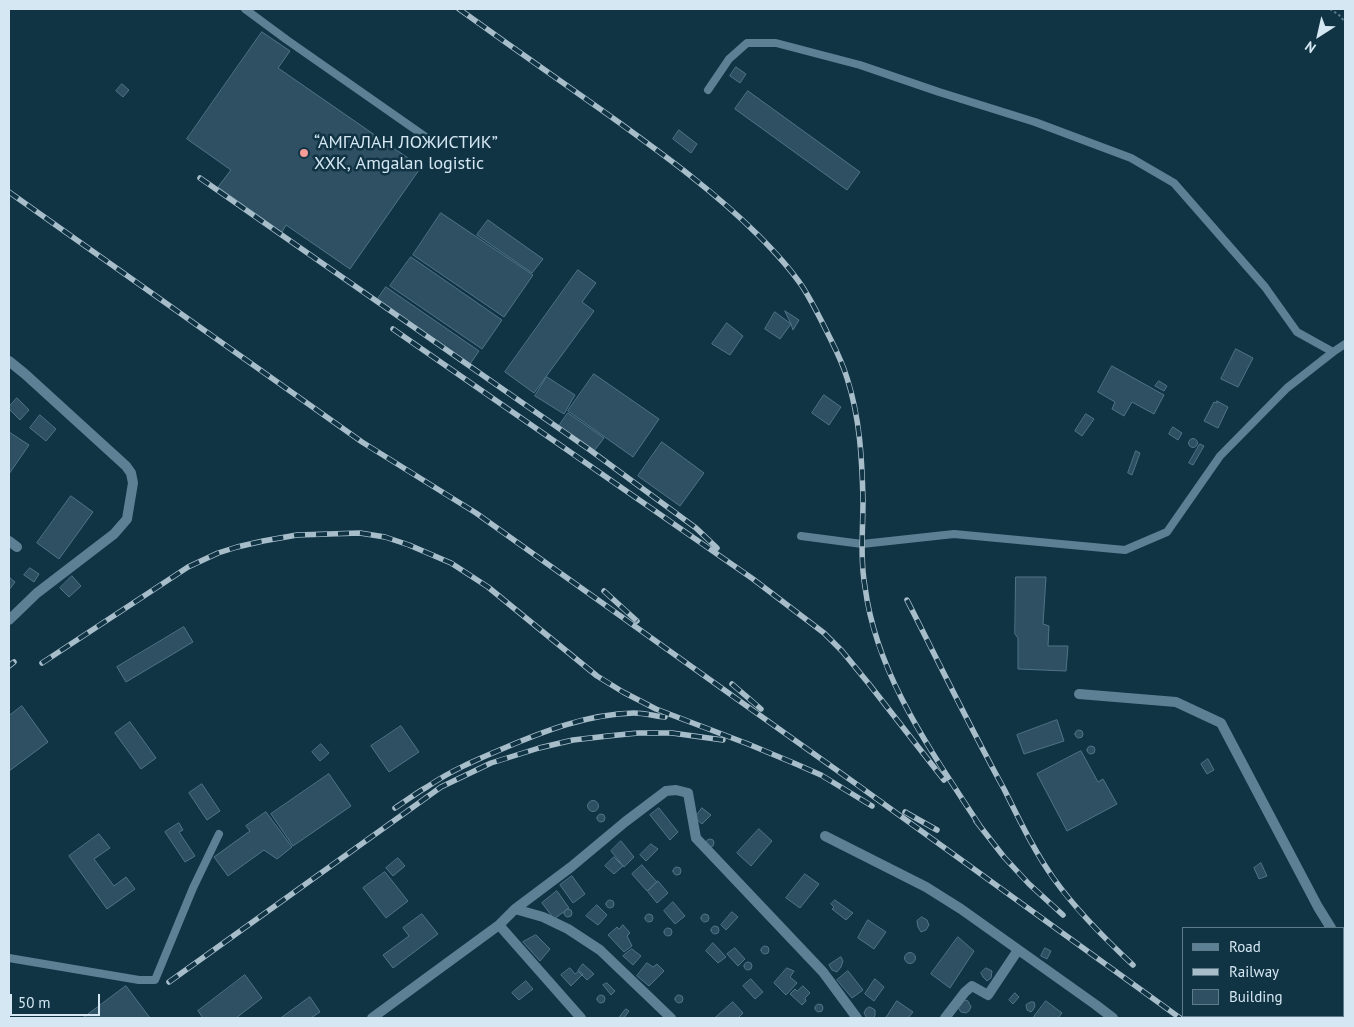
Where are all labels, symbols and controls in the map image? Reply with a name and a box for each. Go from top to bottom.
north arrow [1294,10,1344,60]
text: N [1301,37,1319,57]
place label: “АМГАЛАН ЛОЖИСТИК” ХХК, Amgalan logistic [314,132,498,174]
marker: “АМГАЛАН ЛОЖИСТИК” ХХК, Amgalan logistic [298,147,310,159]
legend [1182,927,1344,1017]
text: Road [1229,937,1261,956]
text: Railway [1229,962,1279,981]
scale bar [12,984,102,1016]
text: Building [1229,987,1283,1006]
text: 50 m [18,993,51,1012]

